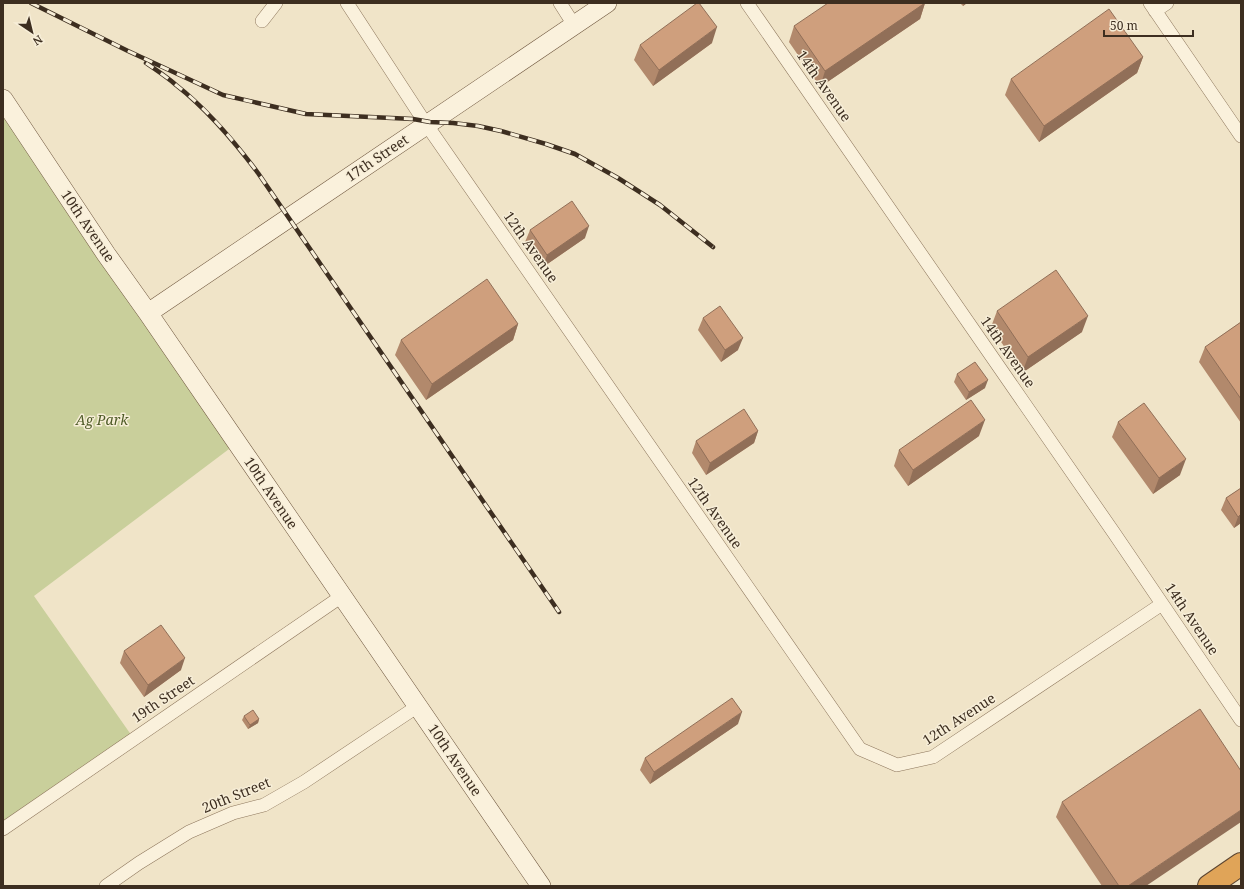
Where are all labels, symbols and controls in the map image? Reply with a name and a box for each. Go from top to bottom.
north arrow [12,12,52,52]
scale bar [1104,12,1193,38]
text: 50 m [1110,17,1138,34]
text: N [30,32,46,49]
street label: 14th Avenue [793,46,856,125]
street label: 17th Street [341,129,412,186]
street label: 10th Avenue [57,186,120,266]
street label: 12th Avenue [500,207,563,286]
street label: 14th Avenue [977,312,1040,391]
park label: Ag Park [75,410,129,429]
street label: 10th Avenue [240,453,303,533]
street label: 12th Avenue [684,473,747,552]
street label: 14th Avenue [1161,579,1224,659]
street label: 19th Street [127,670,198,727]
street label: 12th Avenue [919,688,999,749]
street label: 10th Avenue [424,720,487,800]
street label: 20th Street [199,772,273,817]

